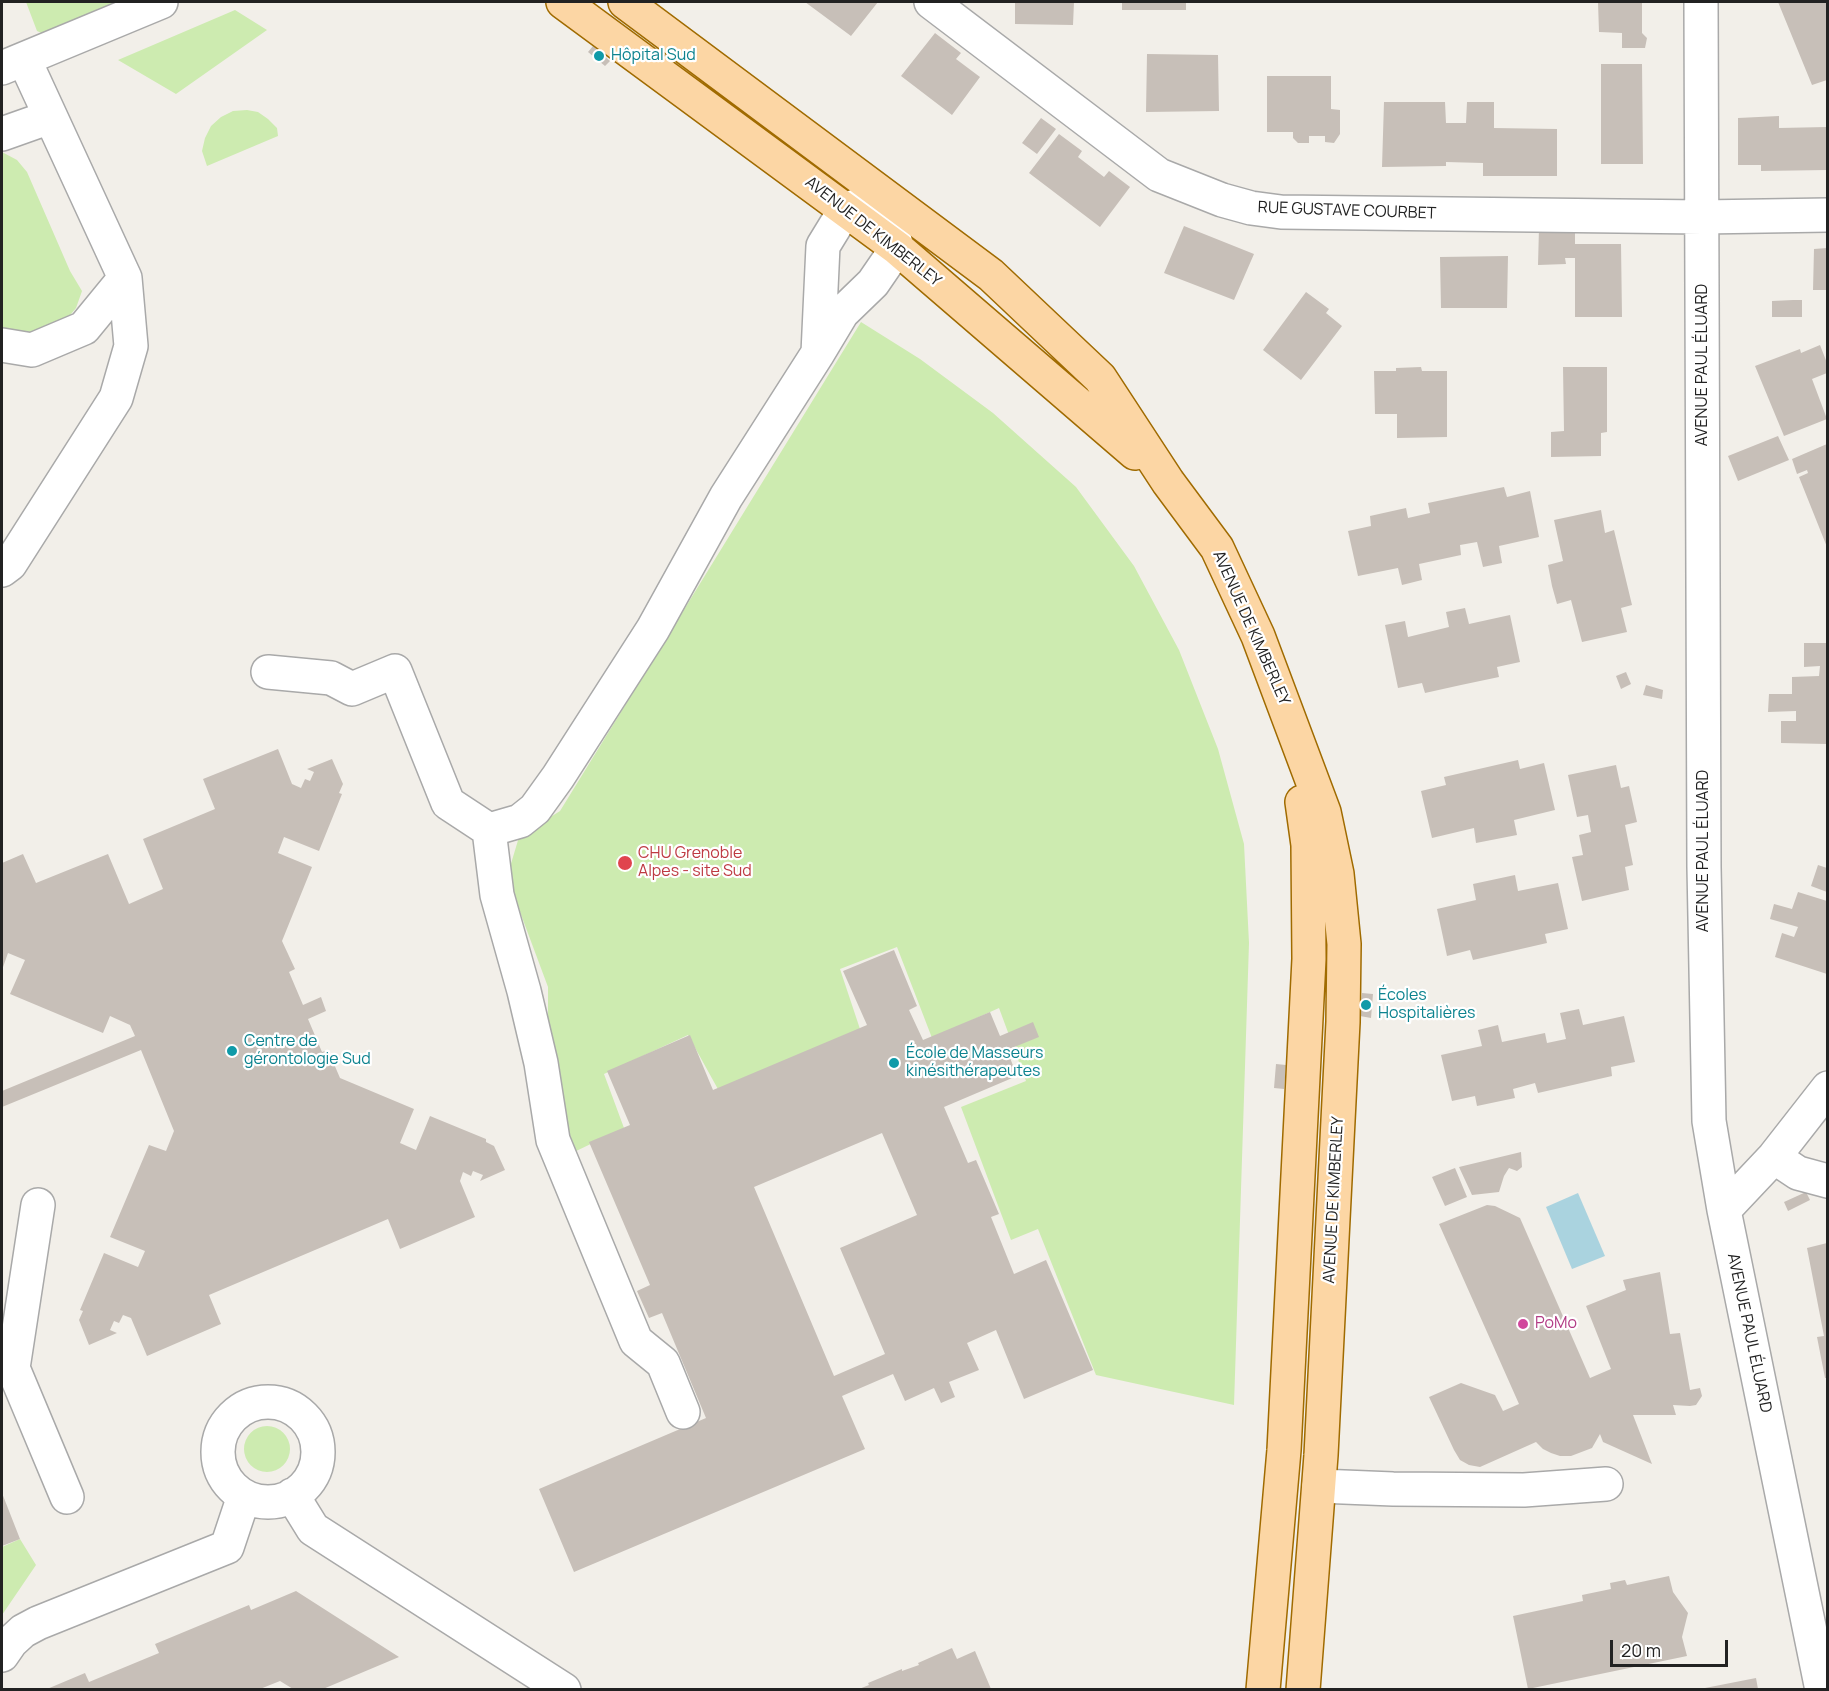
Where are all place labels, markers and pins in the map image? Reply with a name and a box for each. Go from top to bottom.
place label: Hôpital Sud [611,46,696,66]
marker: Hôpital Sud [592,49,606,63]
place label: CHU Grenoble Alpes - site Sud [638,844,752,882]
marker: CHU Grenoble Alpes - site Sud [616,854,634,872]
place label: Écoles Hospitalières [1378,986,1475,1024]
marker: Écoles Hospitalières [1359,998,1373,1012]
place label: Centre de gérontologie Sud [244,1032,371,1070]
marker: Centre de gérontologie Sud [225,1044,239,1058]
place label: École de Masseurs kinésithérapeutes [906,1044,1043,1082]
marker: École de Masseurs kinésithérapeutes [887,1056,901,1070]
place label: PoMo [1535,1314,1577,1334]
marker: PoMo [1516,1317,1530,1331]

